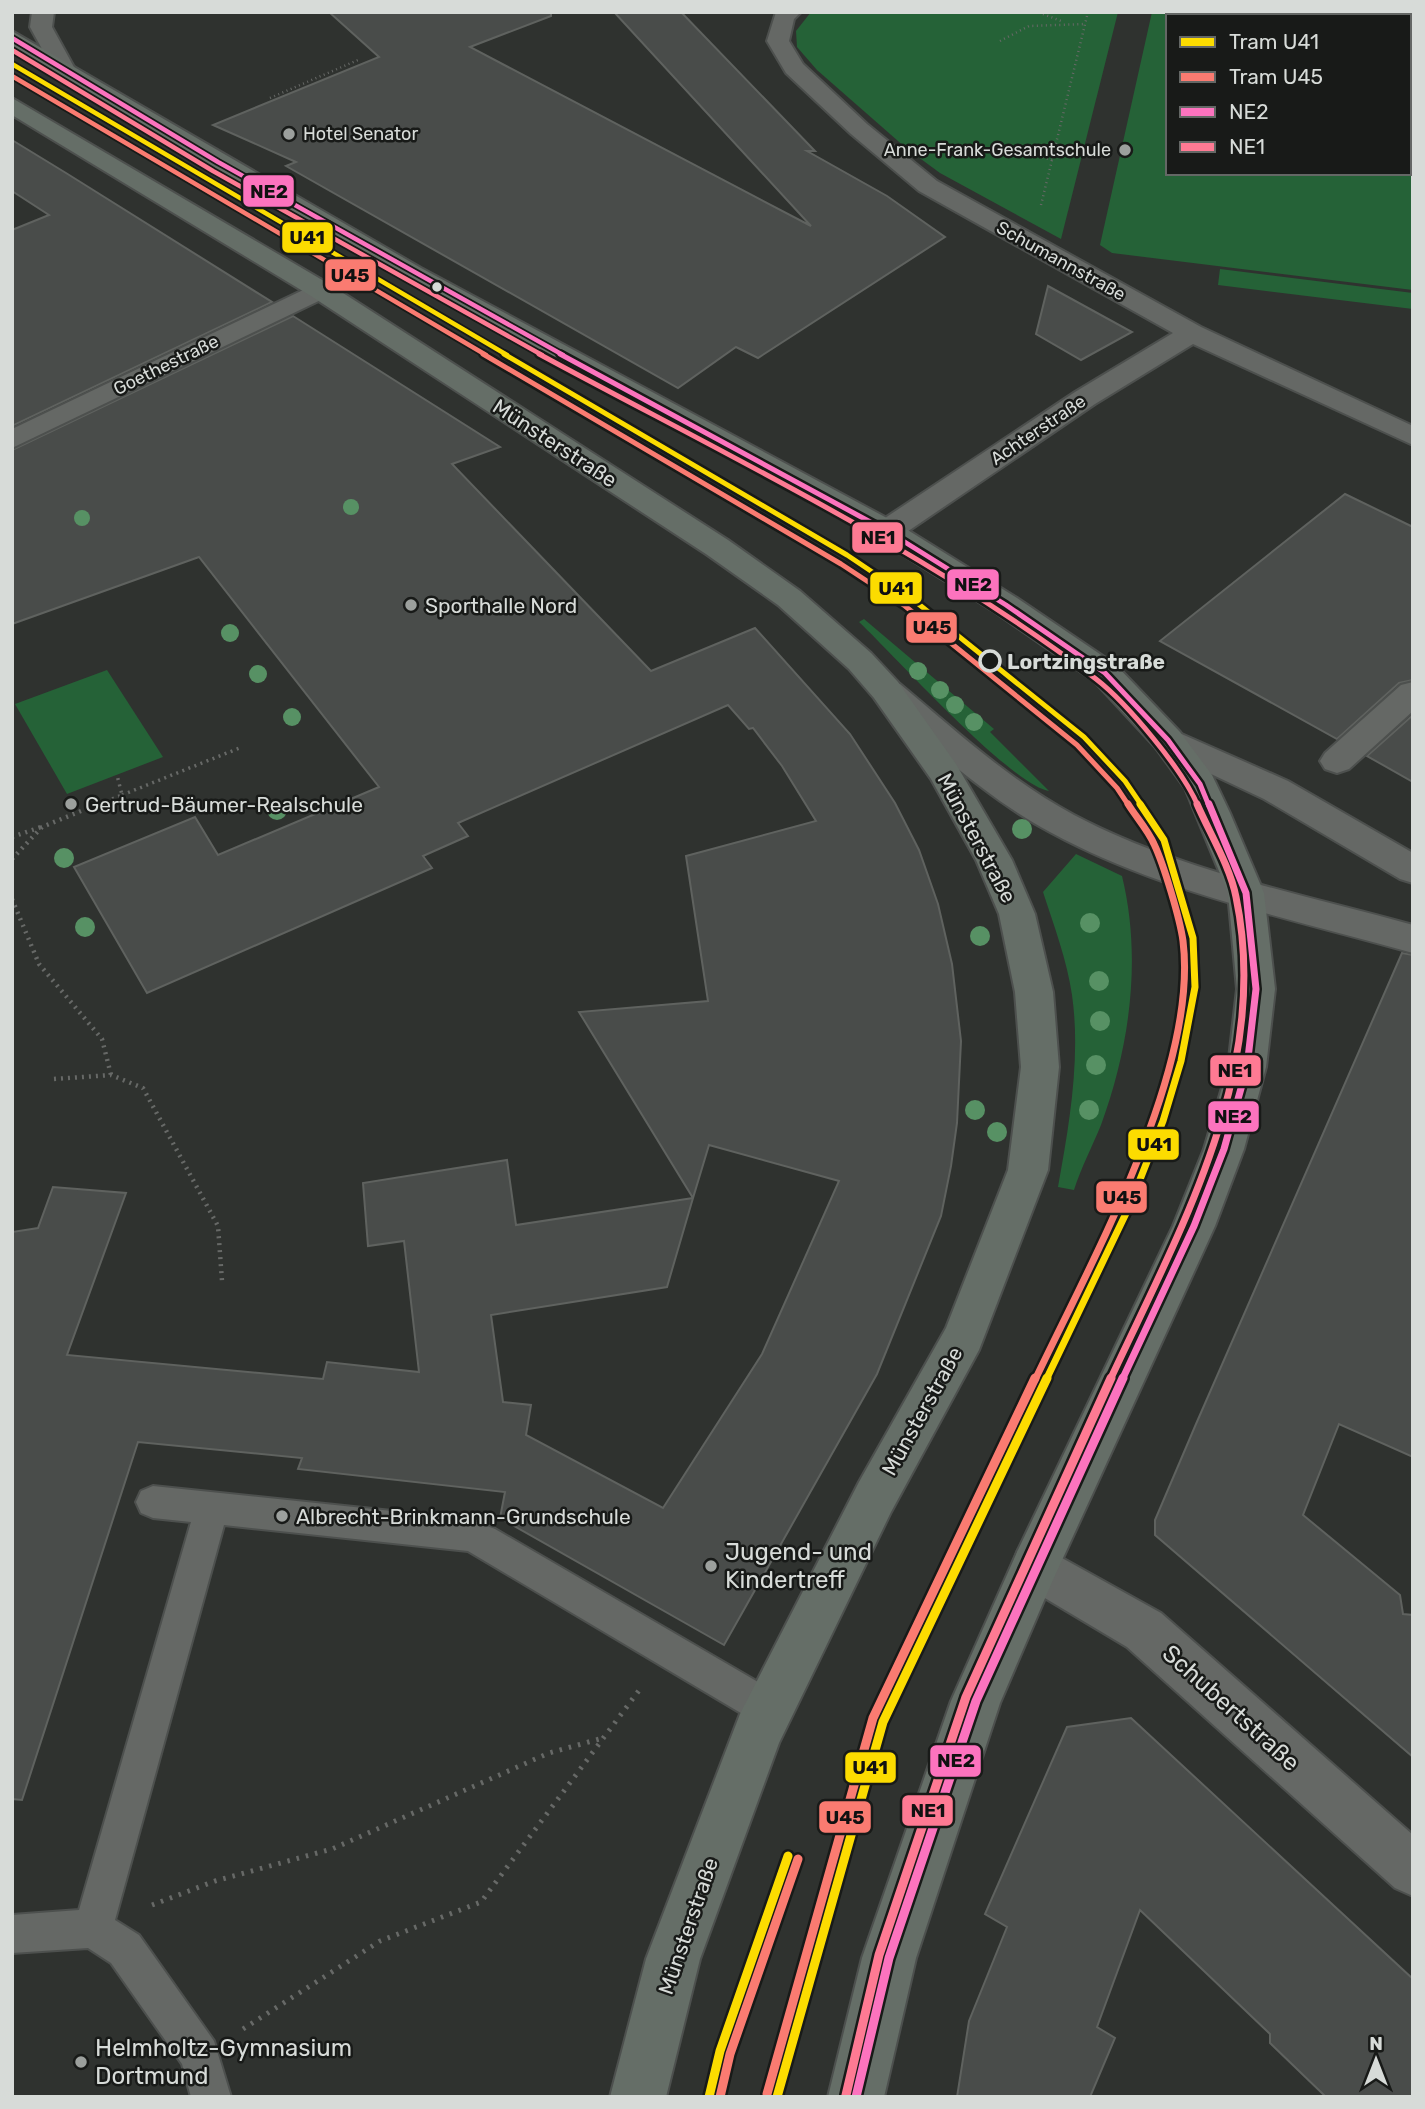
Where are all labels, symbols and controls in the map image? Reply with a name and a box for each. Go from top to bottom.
legend [1166,14,1411,175]
text: Tram U41 [1229,29,1319,54]
text: Tram U45 [1229,64,1323,89]
text: NE2 [1229,99,1269,124]
place label: Hotel Senator [303,123,418,145]
marker: Hotel Senator [281,126,297,142]
text: NE1 [1229,134,1265,159]
place label: Anne-Frank-Gesamtschule [884,139,1111,161]
marker: Anne-Frank-Gesamtschule [1117,142,1133,158]
line badge: NE2 [242,174,295,208]
text: NE2 [250,180,288,203]
street label: Schumannstraße [993,216,1129,306]
line badge: U41 [281,221,334,254]
text: U41 [289,226,325,249]
line badge: U45 [324,258,377,292]
text: U45 [330,264,370,287]
unlabelled marker [430,280,444,294]
street label: Goethestraße [110,330,222,400]
street label: Achterstraße [986,390,1090,470]
street label: Münsterstraße [488,394,622,492]
line badge: NE1 [851,521,904,554]
text: NE1 [860,526,896,549]
line badge: NE2 [946,568,1000,601]
line badge: U41 [869,571,923,605]
text: NE2 [954,573,992,596]
text: U41 [878,577,914,600]
place label: Sporthalle Nord [425,593,577,618]
marker: Sporthalle Nord [403,597,419,613]
line badge: U45 [905,611,958,644]
text: U45 [912,616,952,639]
place label: Lortzingstraße [1007,649,1165,674]
marker: Lortzingstraße [979,650,1001,672]
street label: Münsterstraße [932,769,1022,907]
place label: Gertrud-Bäumer-Realschule [85,792,363,817]
marker: Gertrud-Bäumer-Realschule [63,796,79,812]
line badge: NE1 [1209,1054,1262,1087]
text: NE1 [1217,1059,1253,1082]
line badge: NE2 [1207,1100,1260,1133]
text: NE2 [1214,1105,1252,1128]
line badge: U41 [1127,1128,1180,1161]
text: U41 [1136,1133,1172,1156]
line badge: U45 [1095,1180,1148,1214]
text: U45 [1102,1186,1142,1209]
street label: Münsterstraße [876,1342,968,1480]
place label: Albrecht-Brinkmann-Grundschule [296,1504,631,1529]
marker: Albrecht-Brinkmann-Grundschule [274,1508,290,1524]
place label: Jugend- und Kindertreff [725,1538,872,1594]
marker: Jugend- und Kindertreff [703,1558,719,1574]
street label: Schubertstraße [1157,1639,1305,1777]
line badge: NE2 [929,1744,982,1778]
text: NE2 [937,1749,975,1772]
line badge: U41 [844,1751,897,1784]
text: U41 [852,1756,888,1779]
line badge: NE1 [901,1794,954,1827]
text: NE1 [910,1799,946,1822]
line badge: U45 [818,1800,872,1834]
text: U45 [825,1806,865,1829]
street label: Münsterstraße [653,1854,723,1998]
north arrow [1341,2025,1411,2095]
text: N [1369,2032,1383,2055]
place label: Helmholtz-Gymnasium Dortmund [95,2034,352,2090]
marker: Helmholtz-Gymnasium Dortmund [73,2054,89,2070]

